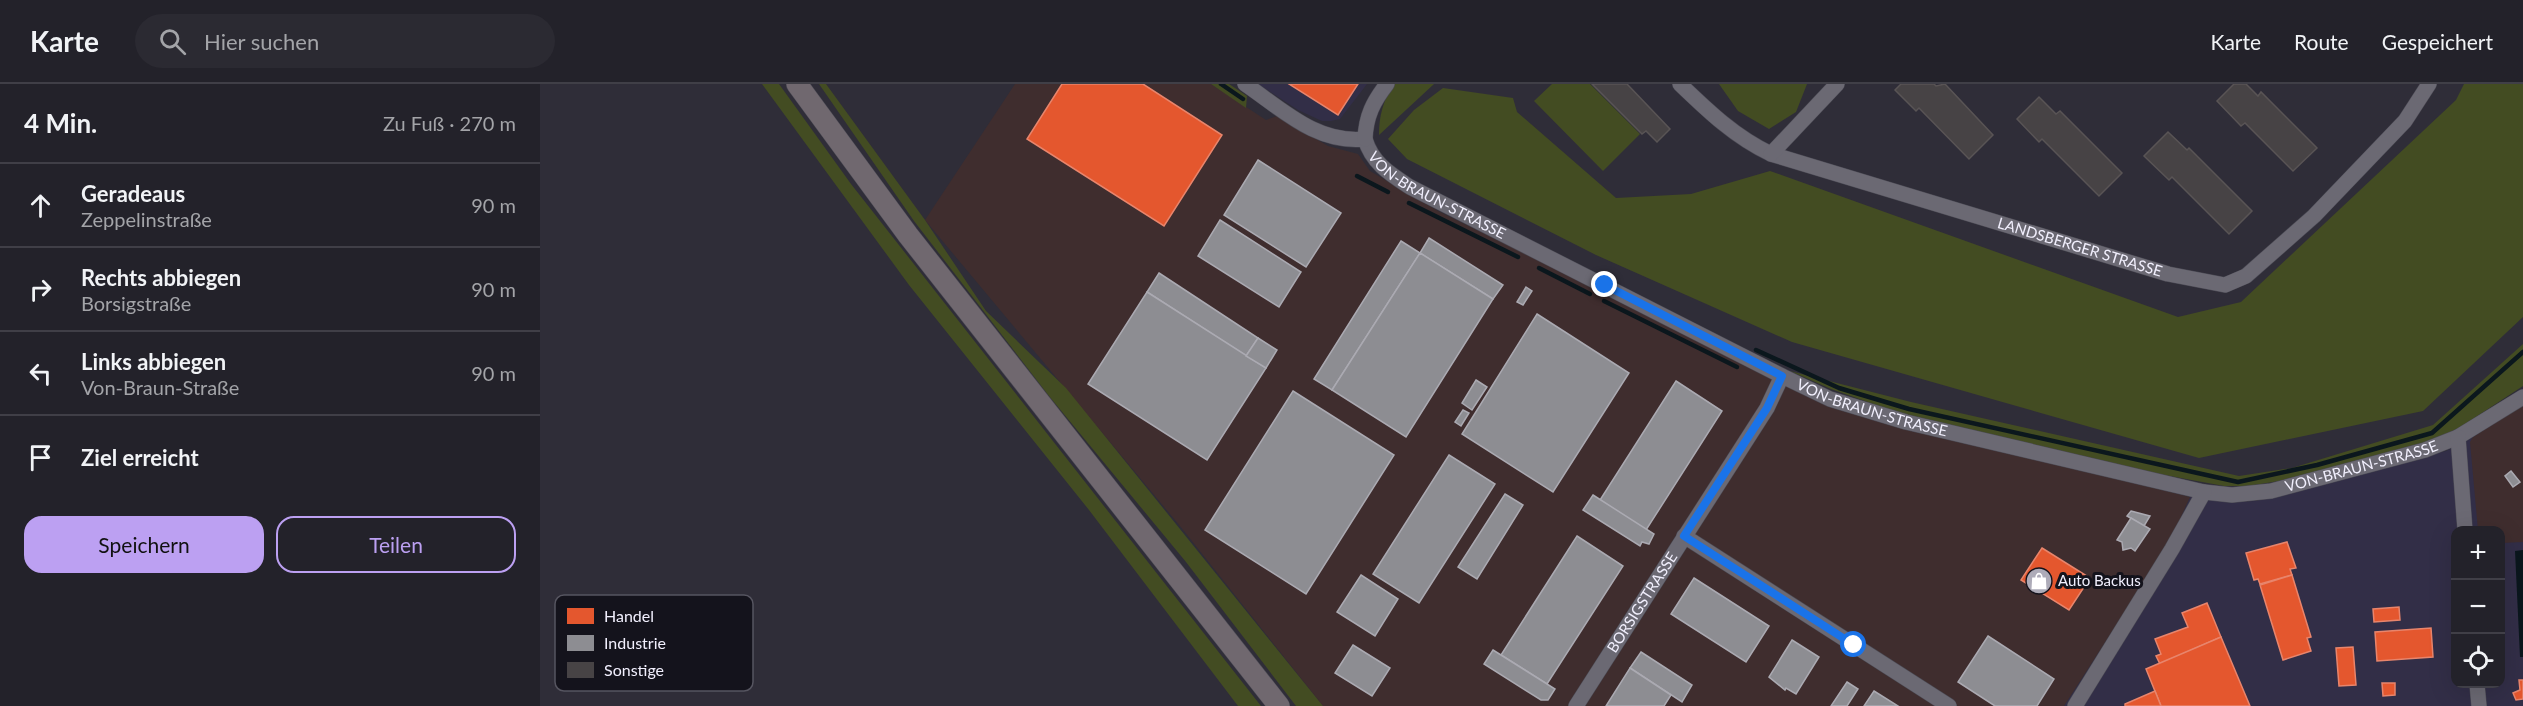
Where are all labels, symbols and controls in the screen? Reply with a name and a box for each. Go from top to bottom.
search box [135,14,555,68]
text: Karte [30,24,99,58]
icon: search [156,25,189,58]
text: Hier suchen [204,28,319,55]
text: Karte [2211,29,2261,54]
text: Route [2294,29,2349,54]
text: Gespeichert [2382,29,2493,54]
text: 4 Min. [24,107,97,139]
text: Zu Fuß · 270 m [383,111,516,135]
street label: VON-BRAUN-STRASSE [1365,148,1509,242]
text: Geradeaus [81,180,185,207]
icon: ahead [24,189,57,222]
text: 90 m [471,193,516,217]
text: Zeppelinstraße [81,207,212,231]
street label: LANDSBERGER STRASSE [1996,213,2165,280]
text: Rechts abbiegen [81,264,241,291]
route end [1591,271,1617,297]
icon: right [24,273,57,306]
text: 90 m [471,277,516,301]
text: Borsigstraße [81,291,191,315]
text: Links abbiegen [81,348,226,375]
icon: left [24,357,57,390]
text: 90 m [471,361,516,385]
street label: VON-BRAUN-STRASSE [1794,374,1949,439]
text: Von-Braun-Straße [81,375,239,399]
street label: VON-BRAUN-STRASSE [2283,436,2440,495]
icon: arrive [24,441,57,474]
text: Ziel erreicht [81,444,199,471]
button: Speichern [24,516,264,573]
button: Teilen [276,516,516,573]
map controls [2451,526,2505,688]
button: + [2451,526,2505,580]
street label: BORSIGSTRASSE [1603,548,1680,656]
shop icon: Auto Backus [2024,566,2054,596]
place label: Auto Backus [2058,571,2141,589]
button: − [2451,580,2505,634]
legend [555,595,753,691]
text: Handel [604,606,654,625]
route start [1840,631,1866,657]
text: Industrie [604,633,666,652]
button: locate [2451,634,2505,688]
text: Sonstige [604,660,664,679]

